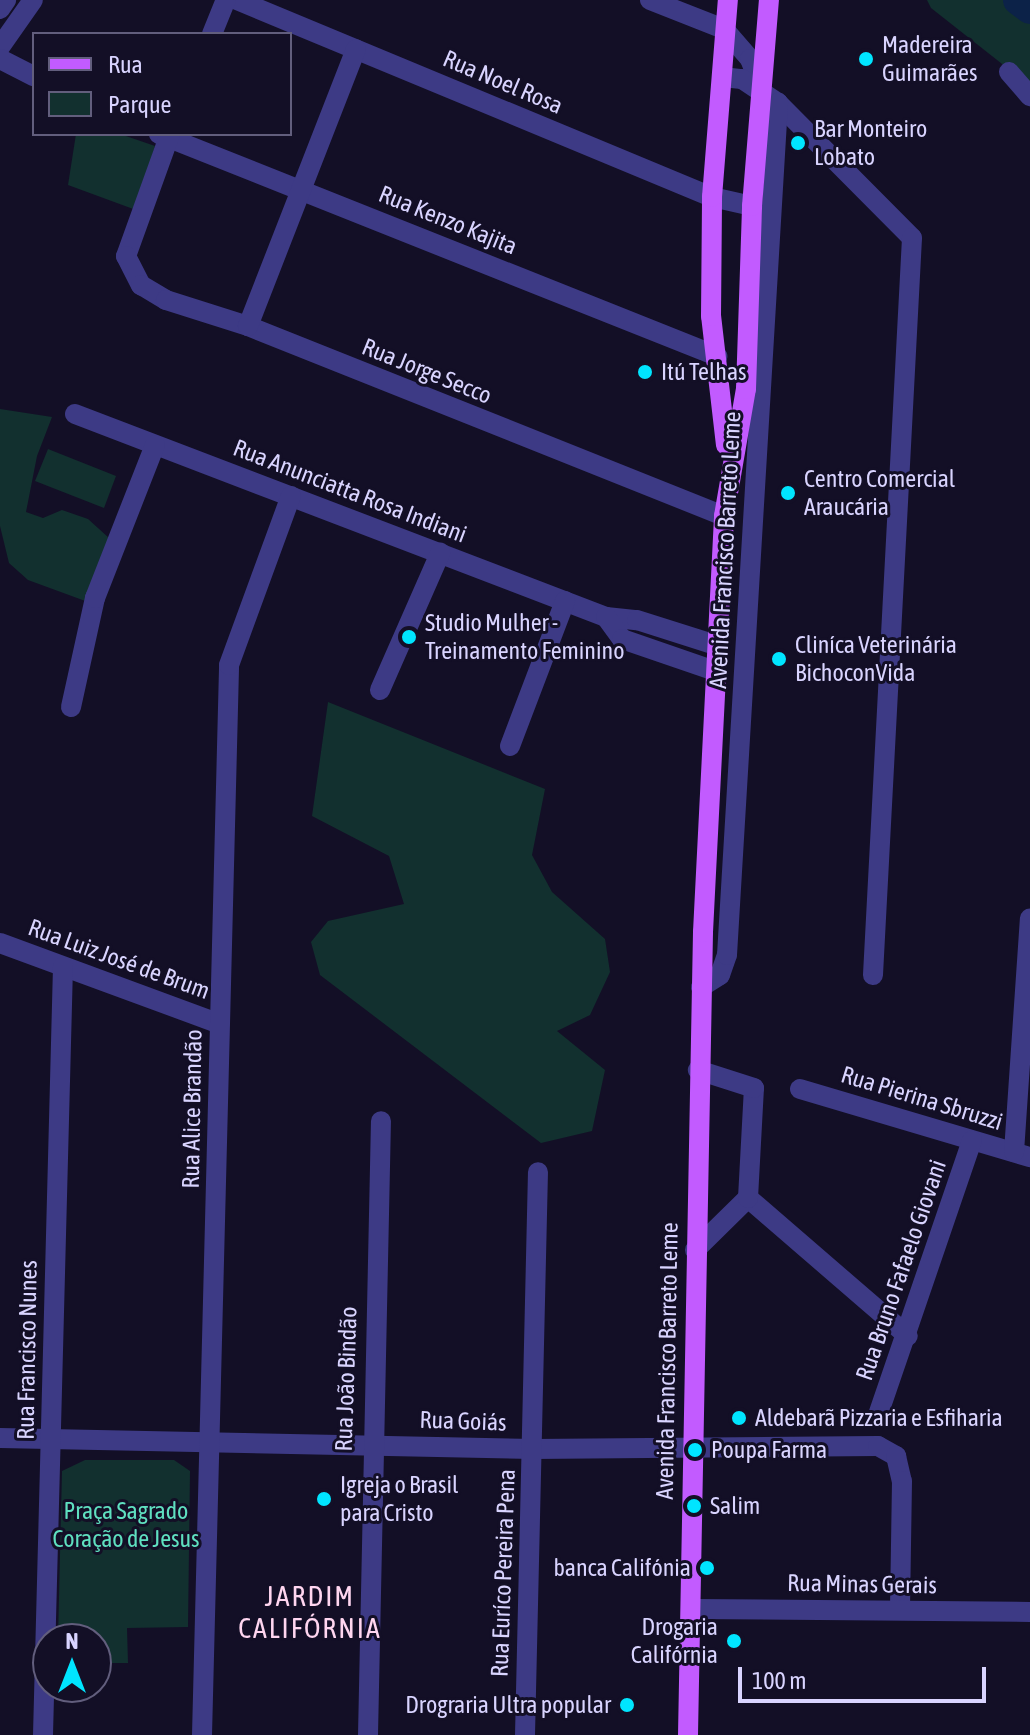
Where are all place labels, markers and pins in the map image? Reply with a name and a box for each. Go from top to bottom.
place label: Madereira Guimarães [882,31,977,87]
marker: Madereira Guimarães [857,50,875,68]
place label: Bar Monteiro Lobato [814,115,927,171]
marker: Bar Monteiro Lobato [789,134,807,152]
place label: Itú Telhas [661,358,747,386]
marker: Itú Telhas [636,363,654,381]
place label: Centro Comercial Araucária [804,465,955,521]
marker: Centro Comercial Araucária [779,484,797,502]
place label: Studio Mulher - Treinamento Feminino [425,609,624,665]
marker: Studio Mulher - Treinamento Feminino [400,628,418,646]
place label: Cliníca Veterinária BichoconVida [795,631,957,687]
marker: Cliníca Veterinária BichoconVida [770,650,788,668]
place label: Aldebarã Pizzaria e Esfiharia [755,1404,1003,1432]
marker: Aldebarã Pizzaria e Esfiharia [730,1409,748,1427]
place label: Poupa Farma [711,1436,827,1464]
marker: Poupa Farma [686,1441,704,1459]
place label: Igreja o Brasil para Cristo [340,1471,458,1527]
marker: Igreja o Brasil para Cristo [315,1490,333,1508]
place label: Salim [710,1492,760,1520]
marker: Salim [685,1497,703,1515]
place label: banca Califónia [553,1554,691,1582]
marker: banca Califónia [698,1559,716,1577]
place label: Drogaria Califórnia [631,1613,718,1669]
marker: Drogaria Califórnia [725,1632,743,1650]
place label: Drograria Ultra popular [405,1691,611,1719]
marker: Drograria Ultra popular [618,1696,636,1714]

